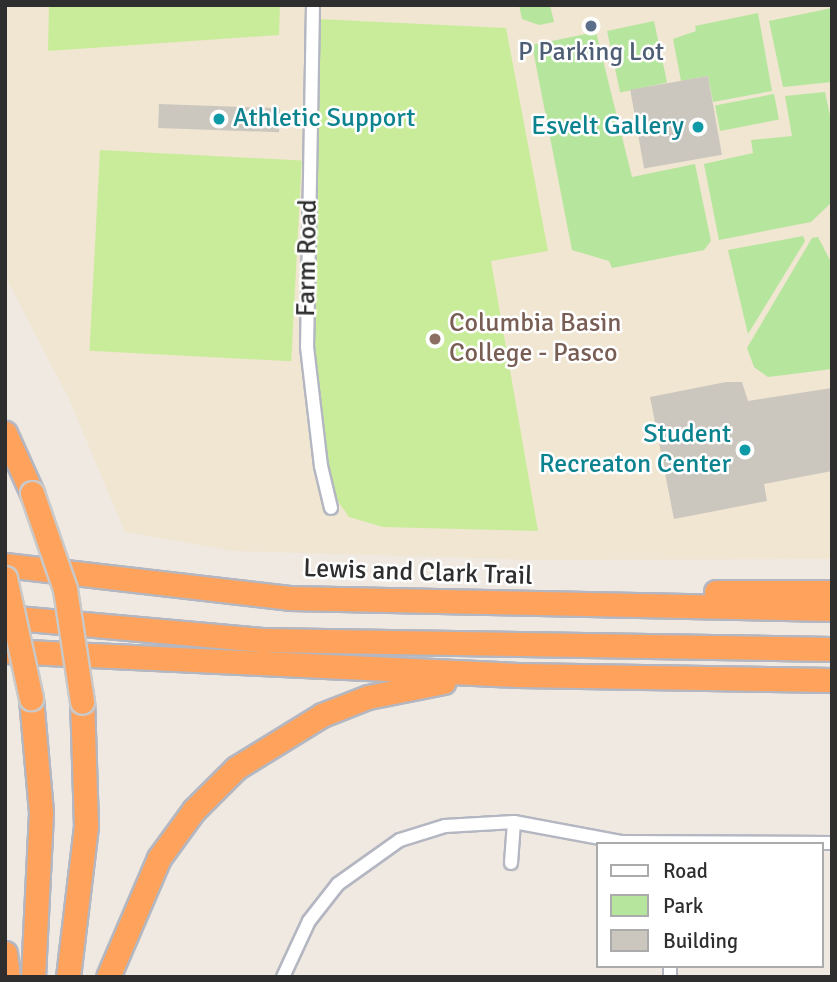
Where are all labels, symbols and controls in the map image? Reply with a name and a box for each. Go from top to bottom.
marker: P Parking Lot [583,18,599,34]
place label: P Parking Lot [518,37,664,69]
place label: Athletic Support [233,103,415,135]
marker: Athletic Support [211,111,227,127]
place label: Esvelt Gallery [531,111,684,143]
marker: Esvelt Gallery [690,119,706,135]
street label: Farm Road [291,199,325,317]
place label: Columbia Basin College - Pasco [449,308,622,370]
marker: Columbia Basin College - Pasco [427,331,443,347]
place label: Student Recreaton Center [539,419,731,480]
marker: Student Recreaton Center [737,442,753,458]
street label: Lewis and Clark Trail [303,553,533,593]
legend [596,842,823,968]
text: Road [663,858,708,884]
text: Park [663,893,703,919]
text: Building [663,928,738,954]

